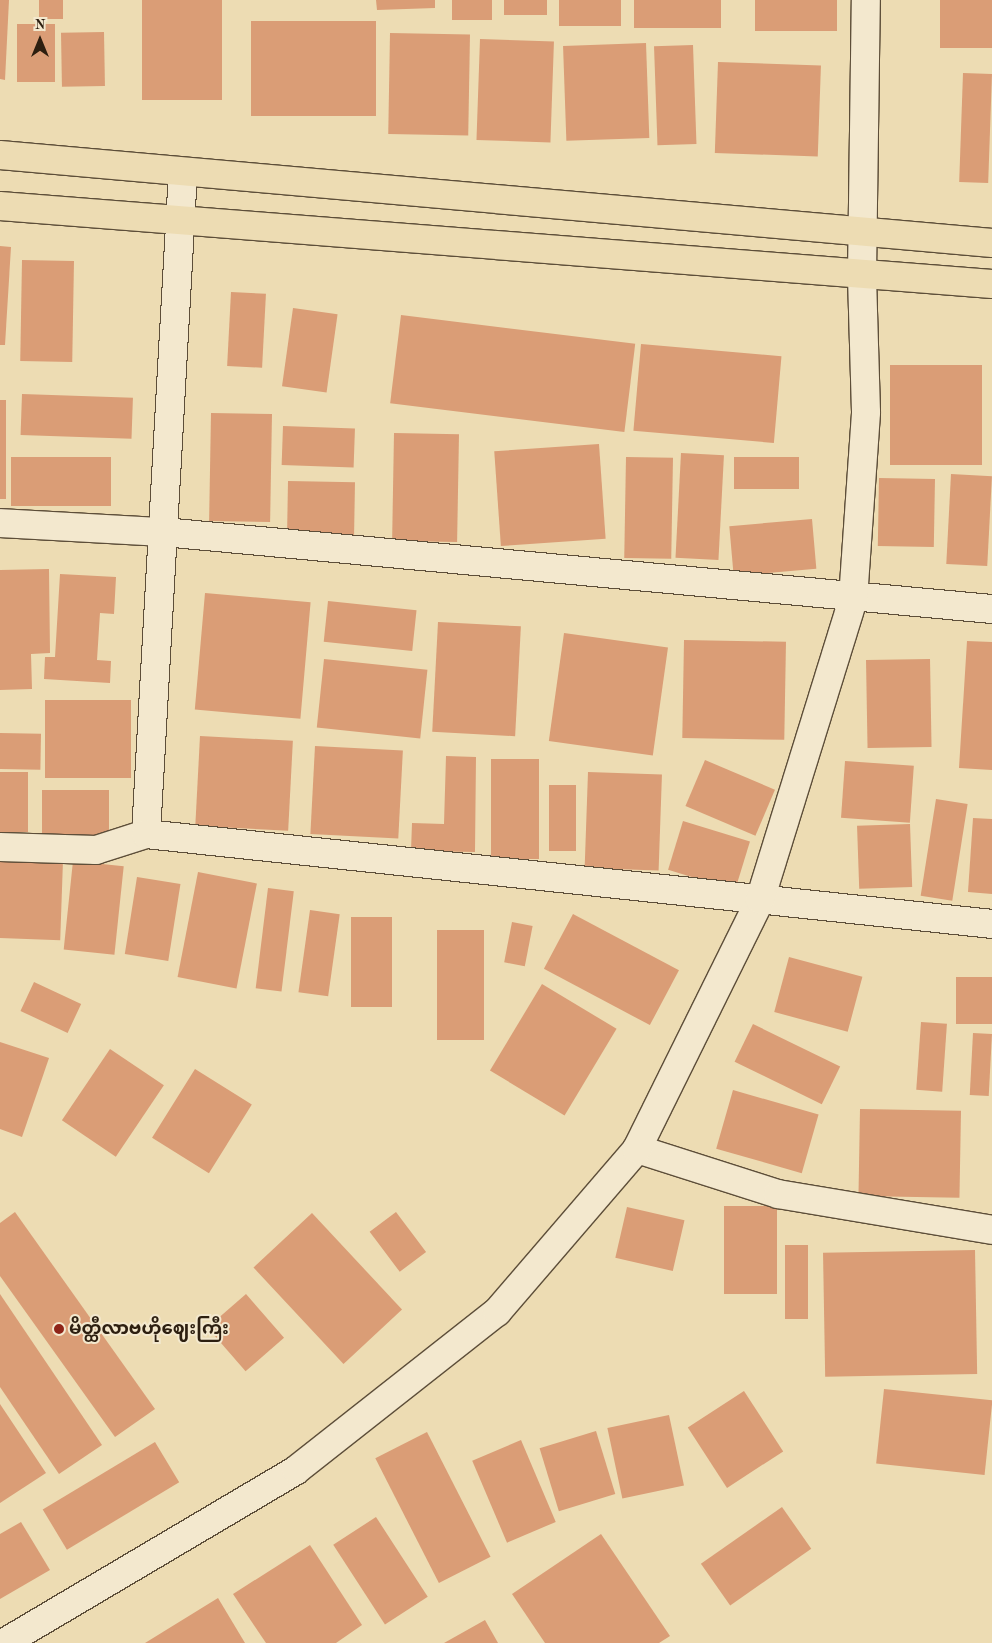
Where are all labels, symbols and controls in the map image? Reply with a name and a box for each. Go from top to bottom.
north arrow [15,15,65,65]
text: N [35,18,45,32]
place label: မိတ္ထီလာဗဟိုဈေးကြီး [69,1318,229,1340]
marker: မိတ္ထီလာဗဟိုဈေးကြီး [53,1323,65,1335]

